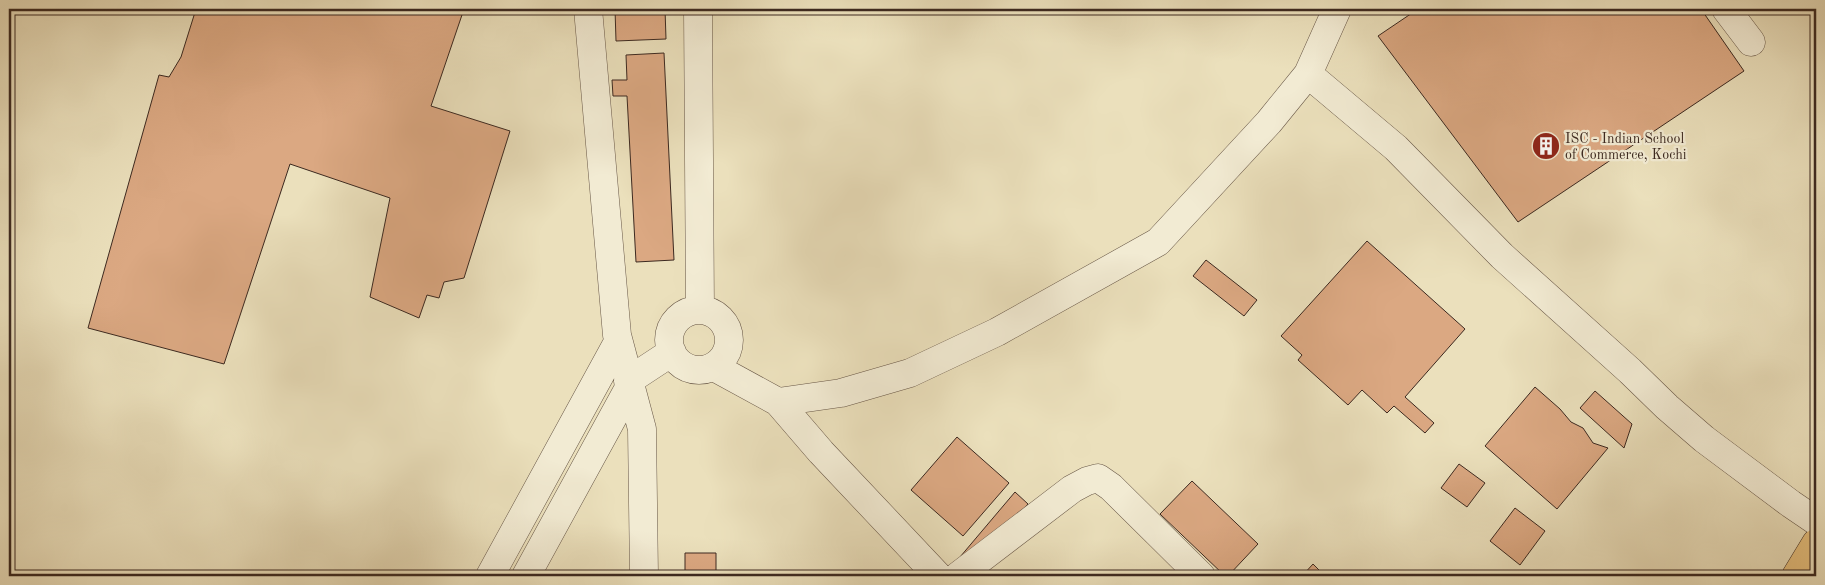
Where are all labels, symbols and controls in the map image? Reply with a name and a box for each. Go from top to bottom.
building icon: ISC - Indian School of Commerce, Kochi [1531,131,1561,161]
place label: ISC - Indian School of Commerce, Kochi [1565,132,1687,162]

